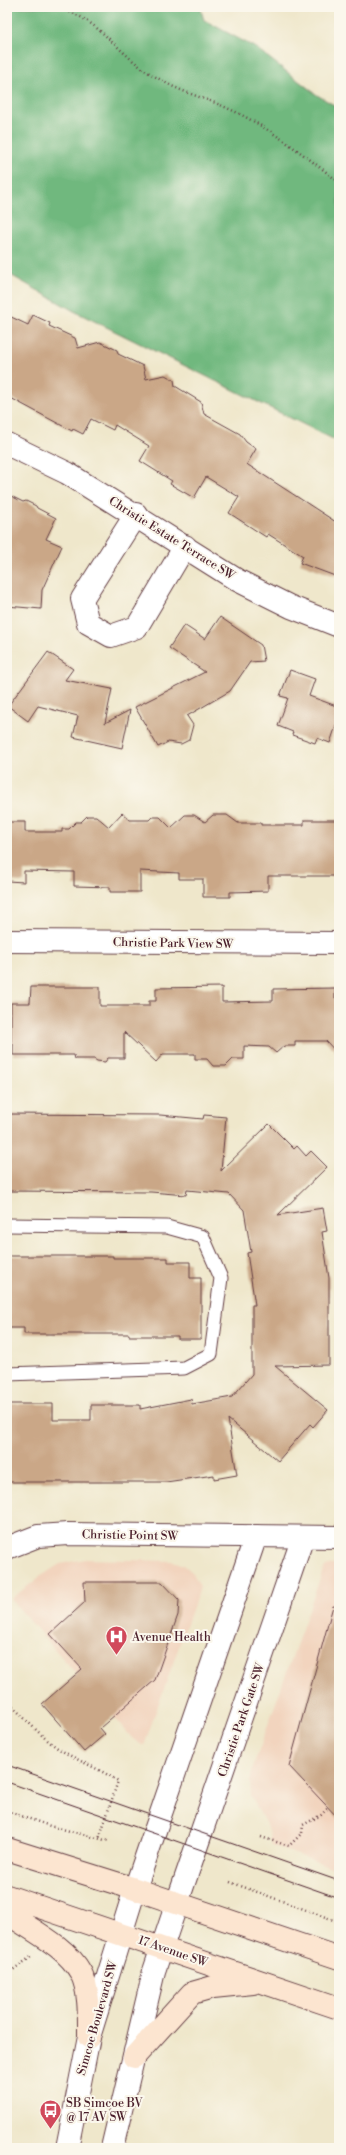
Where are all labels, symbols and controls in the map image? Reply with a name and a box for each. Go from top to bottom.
street label: Christie Estate Terrace SW [106,493,238,584]
street label: Christie Park View SW [113,935,234,952]
street label: Christie Point SW [82,1527,179,1544]
hospital icon: Avenue Health [104,1624,130,1657]
place label: Avenue Health [131,1630,211,1645]
street label: Christie Park Gate SW [215,1660,268,1779]
street label: 17 Avenue SW [136,1933,211,1971]
street label: Simcoe Boulevard SW [74,1958,121,2077]
place label: SB Simcoe BV @ 17 AV SW [66,2096,143,2125]
bus stop icon: SB Simcoe BV @ 17 AV SW [37,2097,63,2130]

